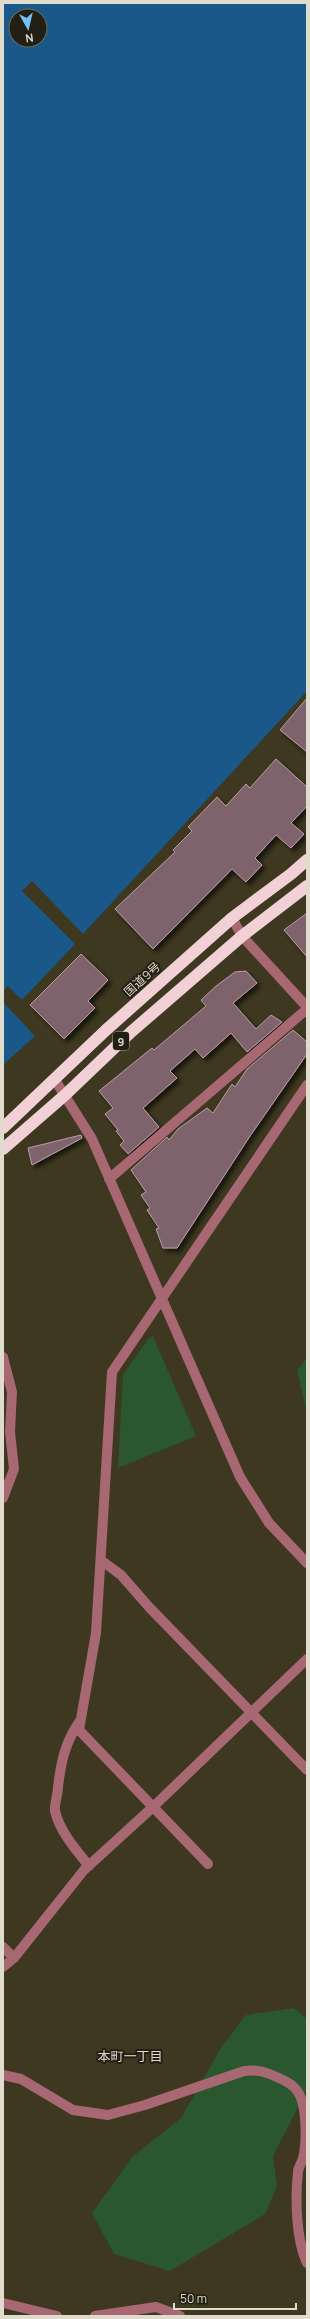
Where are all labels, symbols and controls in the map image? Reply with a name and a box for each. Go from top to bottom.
north arrow [8,8,48,48]
text: N [24,30,34,46]
street label: 国道9号 [120,958,164,1000]
road number: 9 [113,1032,129,1050]
district label: 本町一丁目 [97,2047,163,2065]
scale bar [174,2285,296,2311]
text: 50 m [180,2290,207,2307]

